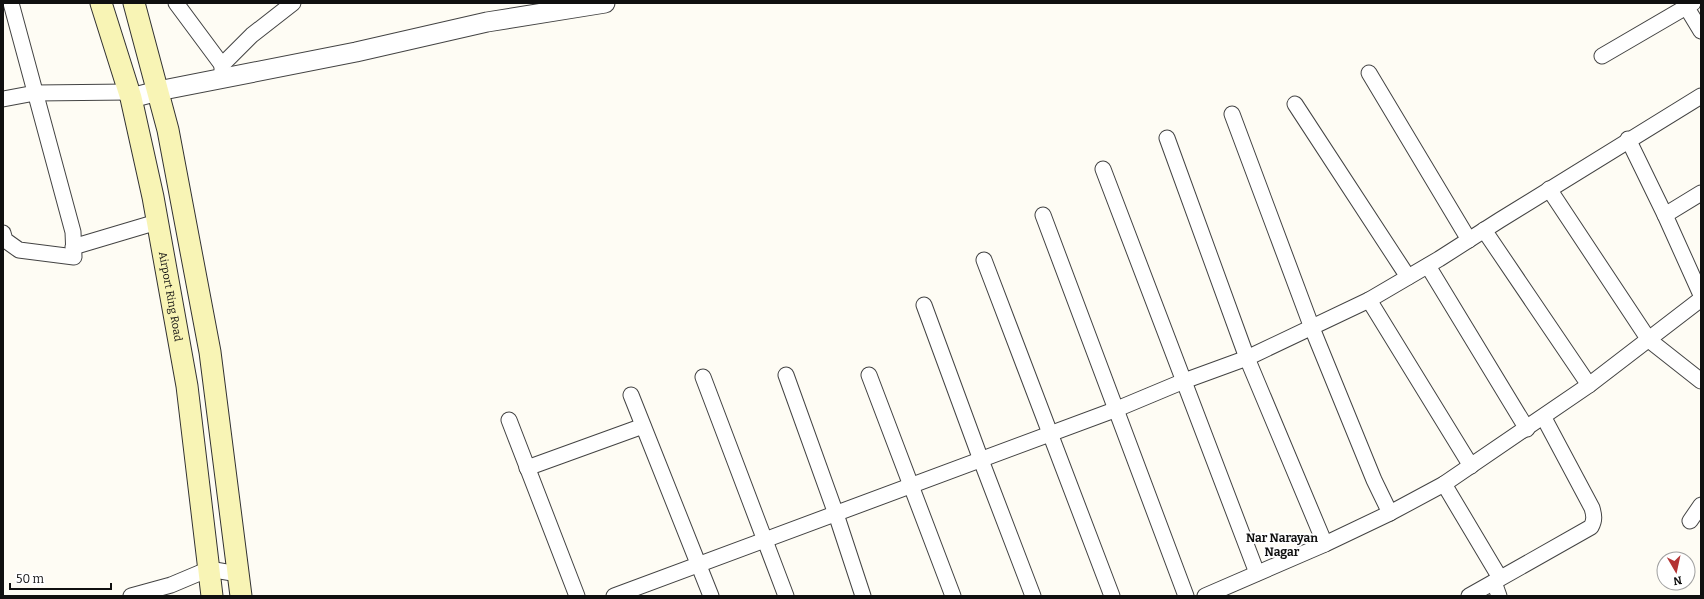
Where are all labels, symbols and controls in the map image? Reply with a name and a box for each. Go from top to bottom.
street label: Airport Ring Road [156,250,185,343]
district label: Nar Narayan Nagar [1246,531,1318,559]
north arrow [1656,551,1696,591]
scale bar [10,565,111,591]
text: 50 m [16,572,45,586]
text: N [1672,573,1683,588]

